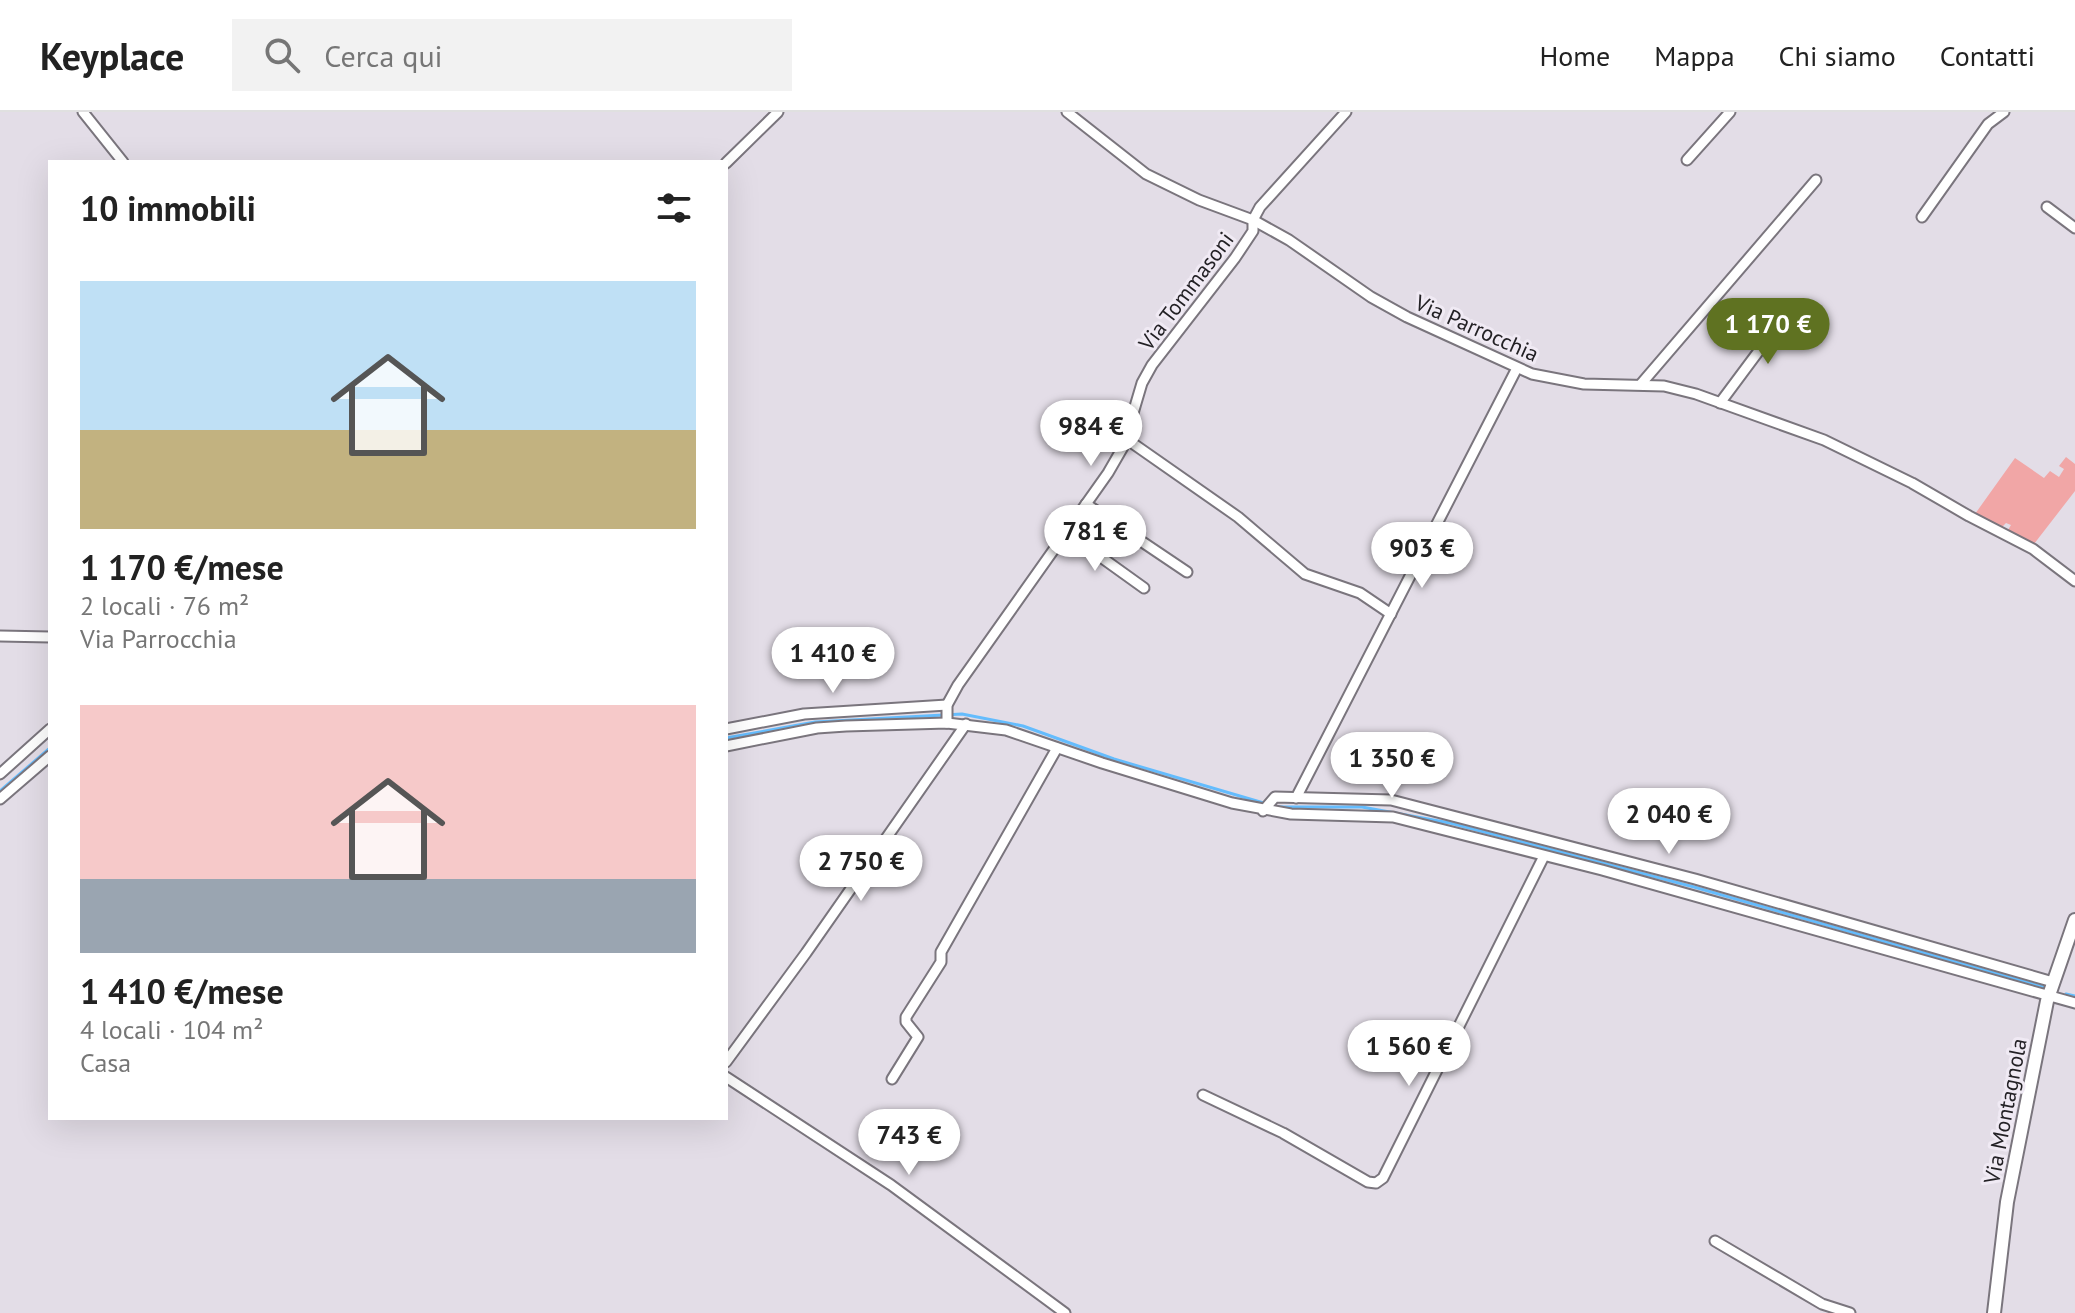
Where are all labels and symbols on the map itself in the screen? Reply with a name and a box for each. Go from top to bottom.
street label: Via Tommasoni [1132,226,1240,357]
street label: Via Parrocchia [1410,288,1543,368]
pin: 1 170 € [1694,298,1842,366]
pin: 984 € [1035,400,1147,468]
pin: 781 € [1039,505,1151,573]
pin: 903 € [1366,522,1478,590]
pin: 1 410 € [759,627,907,695]
pin: 1 350 € [1318,732,1466,800]
pin: 2 040 € [1595,788,1743,856]
pin: 2 750 € [787,835,935,903]
pin: 1 560 € [1335,1020,1483,1088]
street label: Via Montagnola [1977,1036,2033,1187]
pin: 743 € [853,1109,965,1177]

